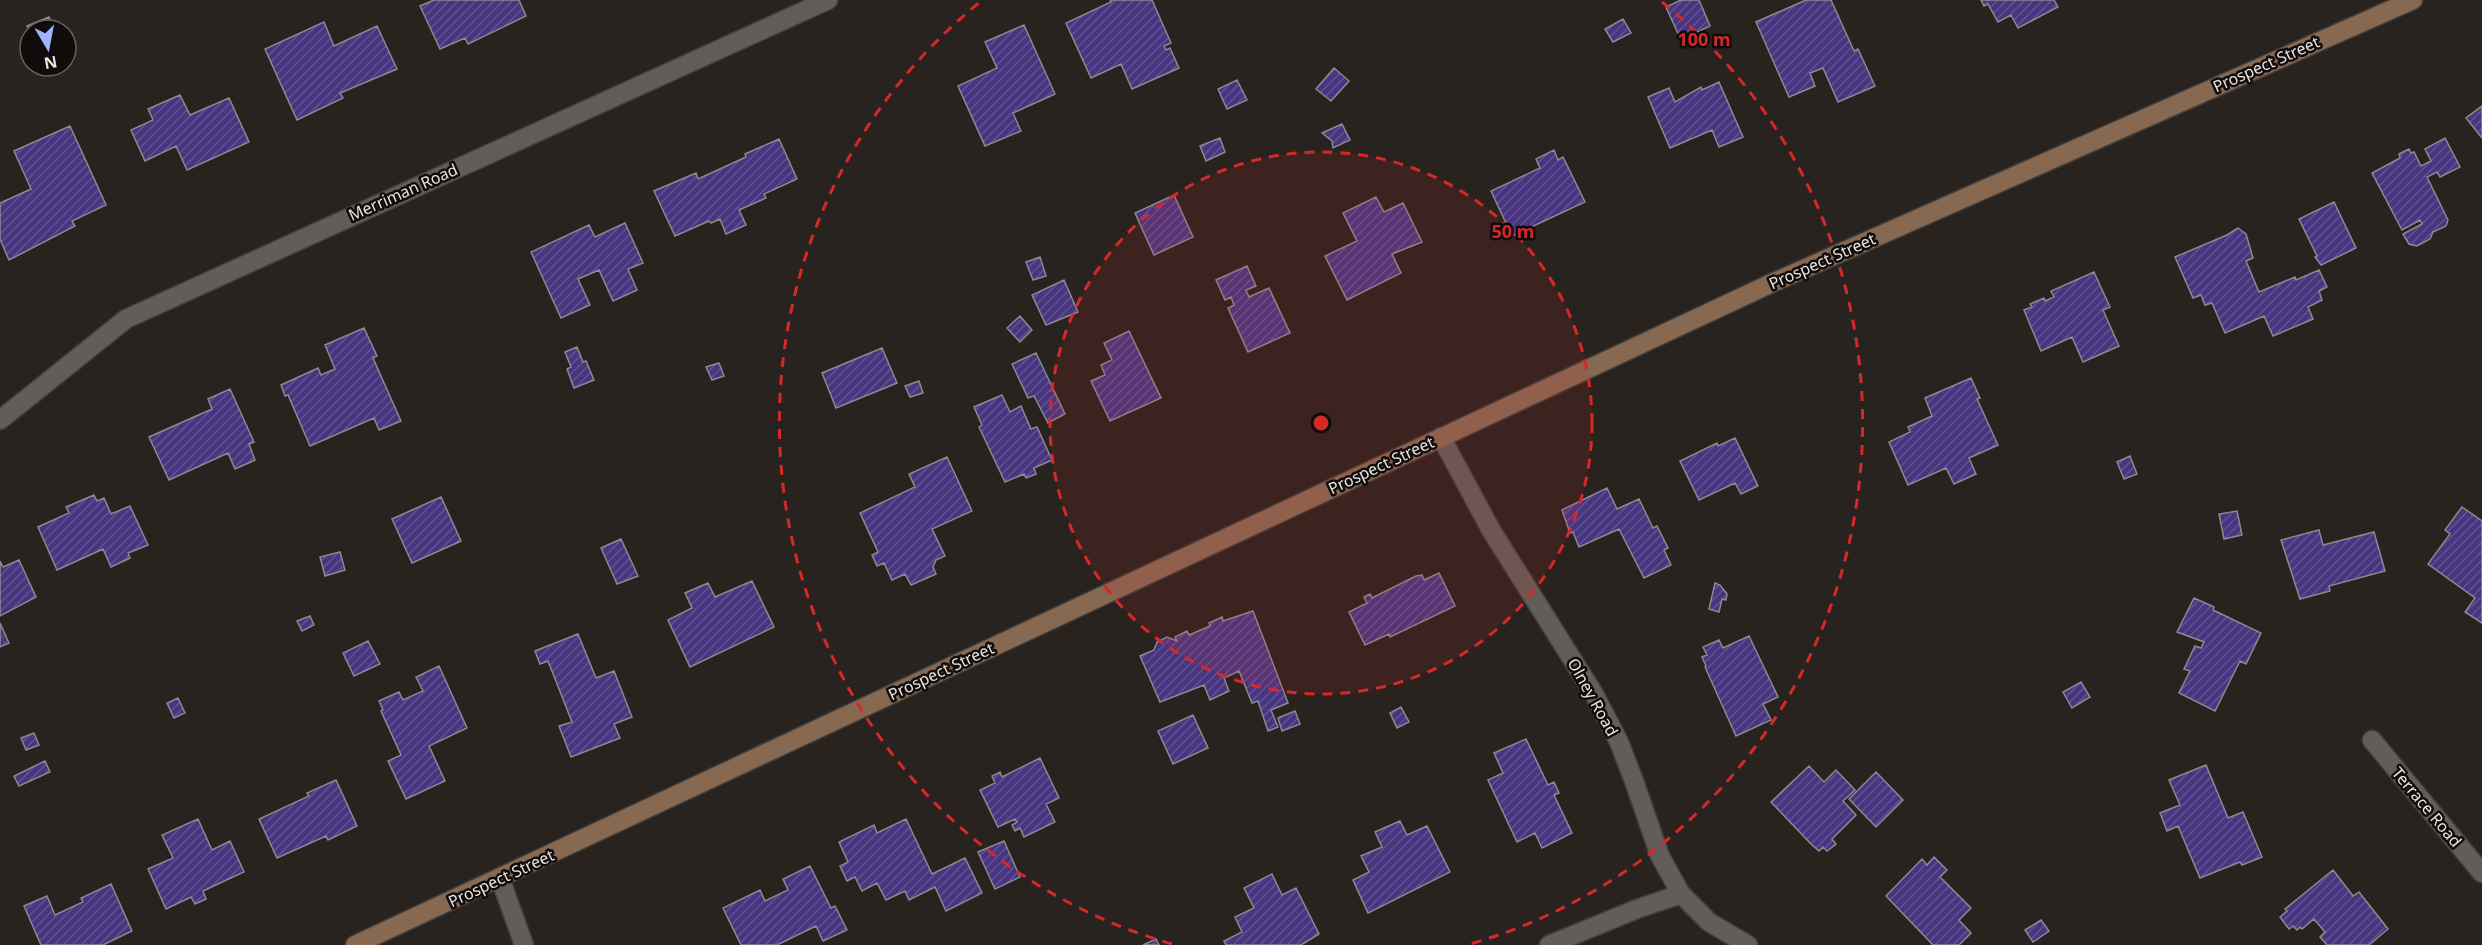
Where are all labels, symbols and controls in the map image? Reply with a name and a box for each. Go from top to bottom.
north arrow [18,18,78,78]
text: 100 m [1677,27,1731,51]
street label: Prospect Street [2209,31,2323,97]
text: N [42,51,59,75]
street label: Merriman Road [345,158,461,226]
text: 50 m [1492,219,1534,243]
street label: Prospect Street [1765,228,1879,294]
centre of rings [1311,413,1331,433]
street label: Prospect Street [1324,431,1438,499]
street label: Prospect Street [884,637,998,705]
street label: Olney Road [1563,654,1623,740]
street label: Terrace Road [2387,762,2467,852]
street label: Prospect Street [444,844,558,912]

